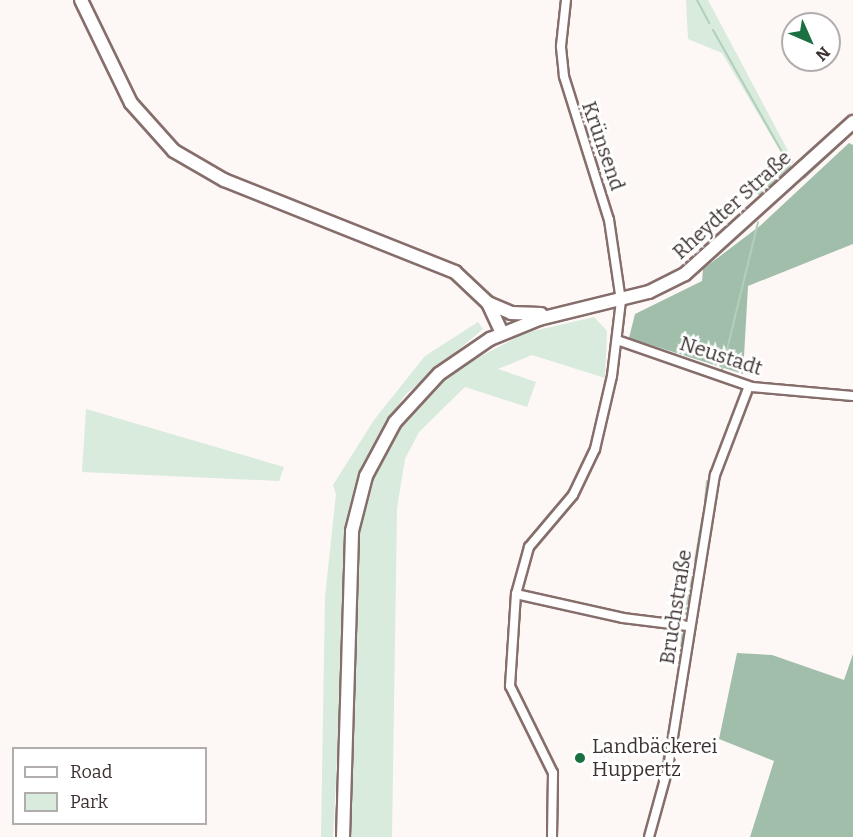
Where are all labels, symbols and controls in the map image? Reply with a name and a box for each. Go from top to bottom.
north arrow [781,12,841,72]
text: N [812,43,834,65]
street label: Krünsend [577,98,629,194]
street label: Rheydter Straße [668,146,796,264]
street label: Neustadt [677,331,765,381]
street label: Bruchstraße [655,548,697,666]
place label: Landbäckerei Huppertz [592,734,718,781]
legend [12,747,207,825]
marker: Landbäckerei Huppertz [573,751,587,765]
text: Road [70,761,112,783]
text: Park [70,791,108,813]

